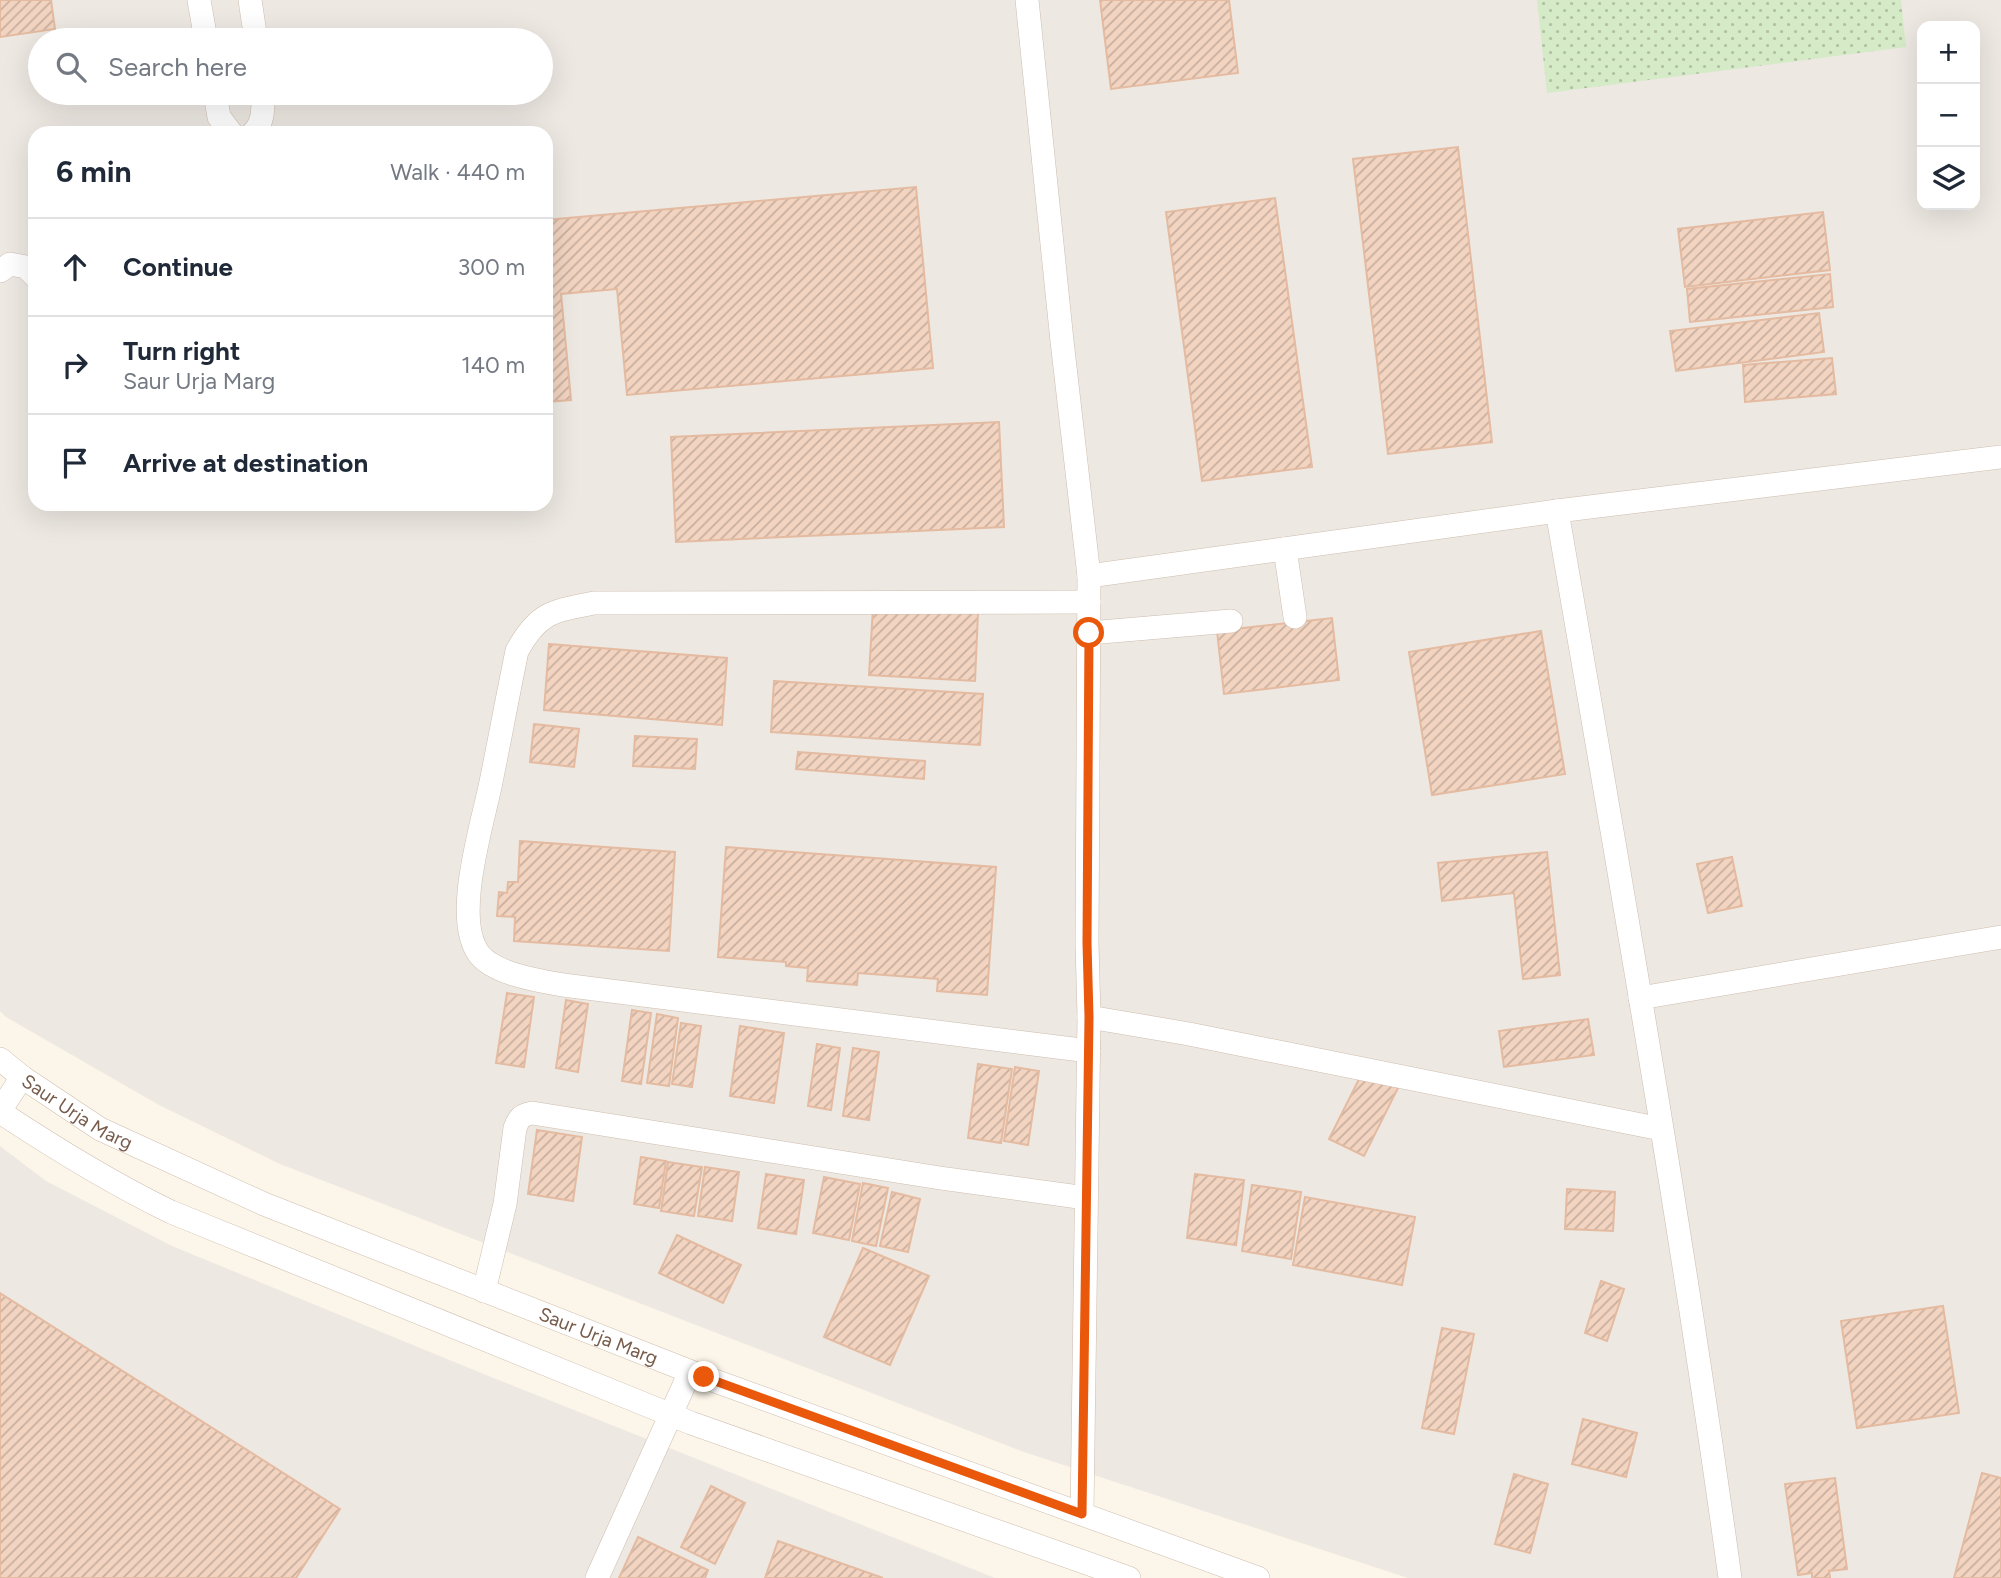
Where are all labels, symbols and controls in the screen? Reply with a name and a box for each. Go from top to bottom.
map controls [1917,21,1980,210]
button: + [1917,21,1980,84]
search box [28,28,553,105]
icon: search [52,48,90,86]
text: Search here [108,51,247,83]
button: − [1917,84,1980,147]
button: layers [1917,147,1980,210]
text: 6 min [56,153,132,190]
text: Walk · 440 m [390,158,525,186]
icon: ahead [56,248,94,286]
text: Continue [123,251,233,283]
text: 300 m [458,253,525,281]
text: Turn right [123,335,240,367]
icon: right [56,346,94,384]
text: 140 m [461,351,525,379]
text: Saur Urja Marg [123,367,275,395]
icon: arrive [56,444,94,482]
text: Arrive at destination [123,447,368,479]
route start [1073,617,1104,648]
street label: Saur Urja Marg [18,1069,136,1154]
street label: Saur Urja Marg [536,1302,661,1370]
route end [688,1361,719,1392]

